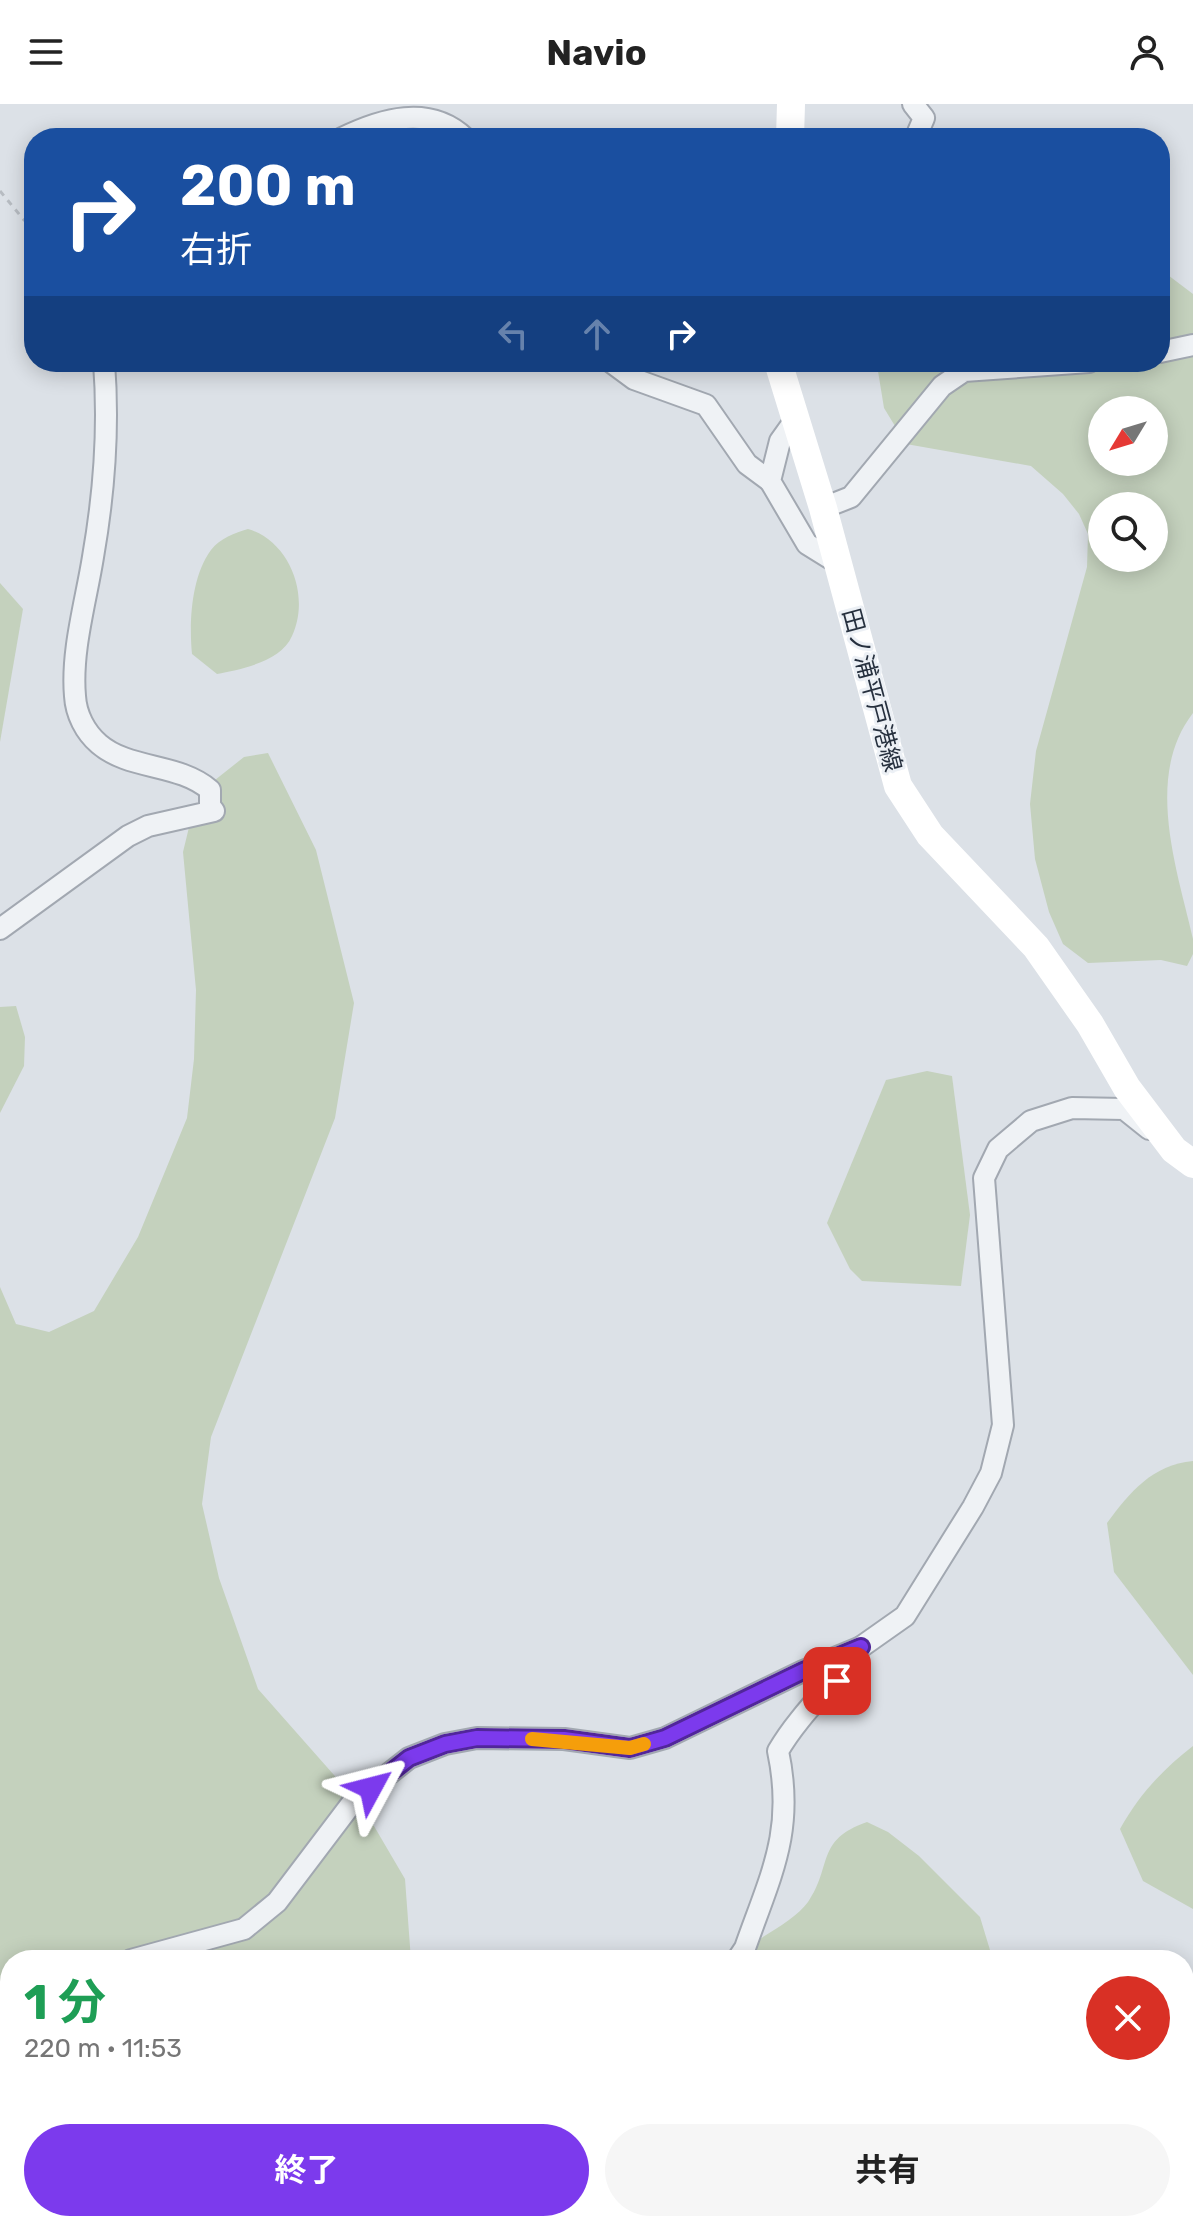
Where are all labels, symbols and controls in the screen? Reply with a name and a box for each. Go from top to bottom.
icon: menu [24,30,68,74]
icon: person [1125,30,1169,74]
text: Navio [546,31,647,74]
text: 200 m [180,153,356,219]
icon: right [48,160,152,264]
text: 右折 [180,228,252,271]
icon: left [491,312,535,356]
icon: ahead [575,312,619,356]
icon: right [659,312,703,356]
north arrow [1088,396,1168,476]
map controls [1088,396,1168,572]
button: search [1088,492,1168,572]
street label: 田ノ浦平戸港線 [837,605,907,775]
pin [803,1647,871,1715]
icon: arrive [815,1659,859,1703]
position arrow [329,1746,413,1830]
text: 1 分 [24,1974,106,2031]
button: close [1086,1976,1170,2060]
text: 220 m · 11:53 [24,2033,182,2064]
button: 終了 [24,2124,589,2216]
button: 共有 [605,2124,1170,2216]

